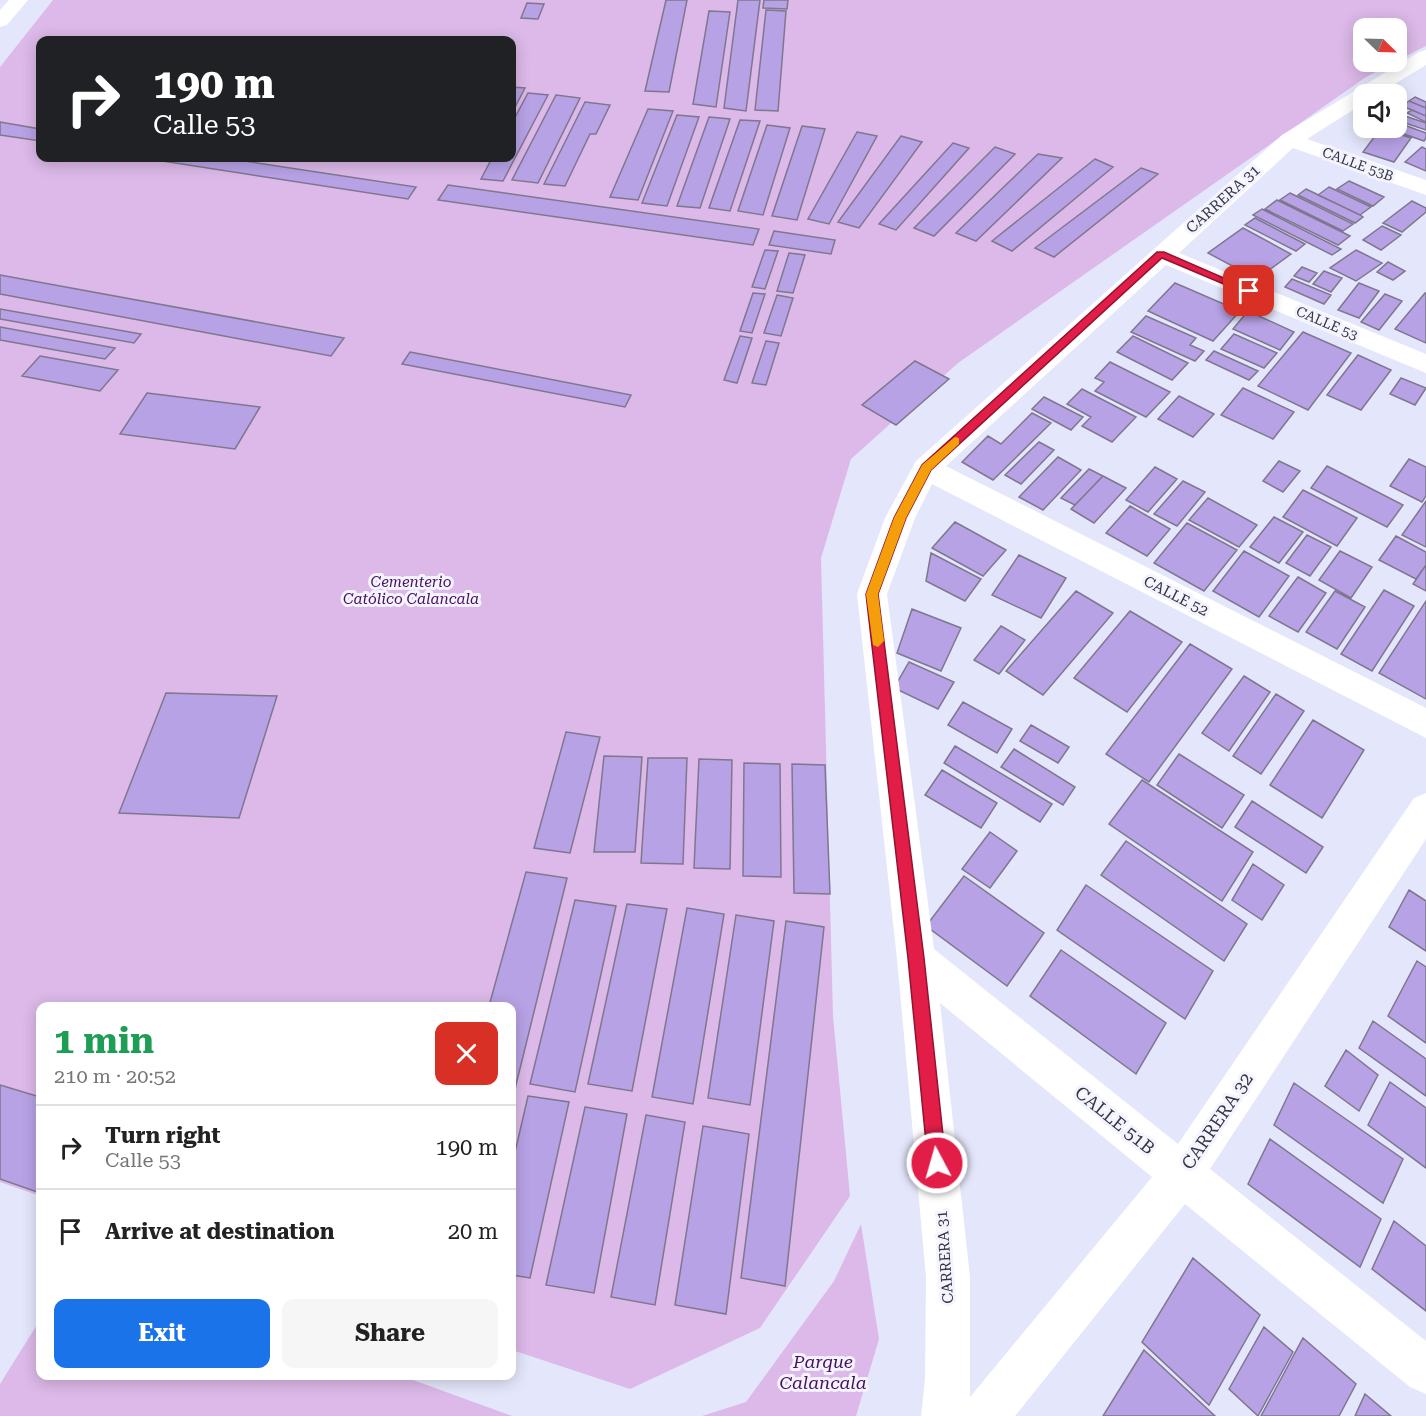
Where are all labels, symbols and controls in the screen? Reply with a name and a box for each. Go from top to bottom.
north arrow [1353,18,1407,72]
map controls [1353,18,1407,138]
text: 190 m [153,59,275,108]
icon: right [54,60,132,138]
button: sound [1353,84,1407,138]
text: Calle 53 [153,109,256,141]
street label: CALLE 53B [1320,144,1396,184]
street label: CARRERA 31 [1182,161,1264,237]
pin [1223,265,1274,316]
icon: arrive [1232,274,1265,307]
street label: CALLE 53 [1294,303,1360,343]
street label: CALLE 52 [1141,572,1211,620]
park label: Cementerio Católico Calancala [343,573,479,608]
text: 1 min [54,1020,154,1062]
button: close [435,1022,498,1085]
text: 210 m · 20:52 [54,1064,176,1088]
street label: CARRERA 32 [1177,1069,1257,1173]
street label: CALLE 51B [1071,1082,1159,1158]
text: Turn right [105,1123,220,1148]
icon: right [54,1131,87,1164]
position arrow [905,1131,969,1195]
text: 190 m [435,1135,498,1160]
text: Calle 53 [105,1148,181,1172]
street label: CARRERA 31 [933,1210,957,1304]
icon: arrive [54,1215,87,1248]
text: Arrive at destination [105,1219,334,1244]
text: 20 m [448,1219,498,1244]
button: Exit [54,1299,270,1368]
button: Share [282,1299,498,1368]
park label: Parque Calancala [779,1351,867,1393]

